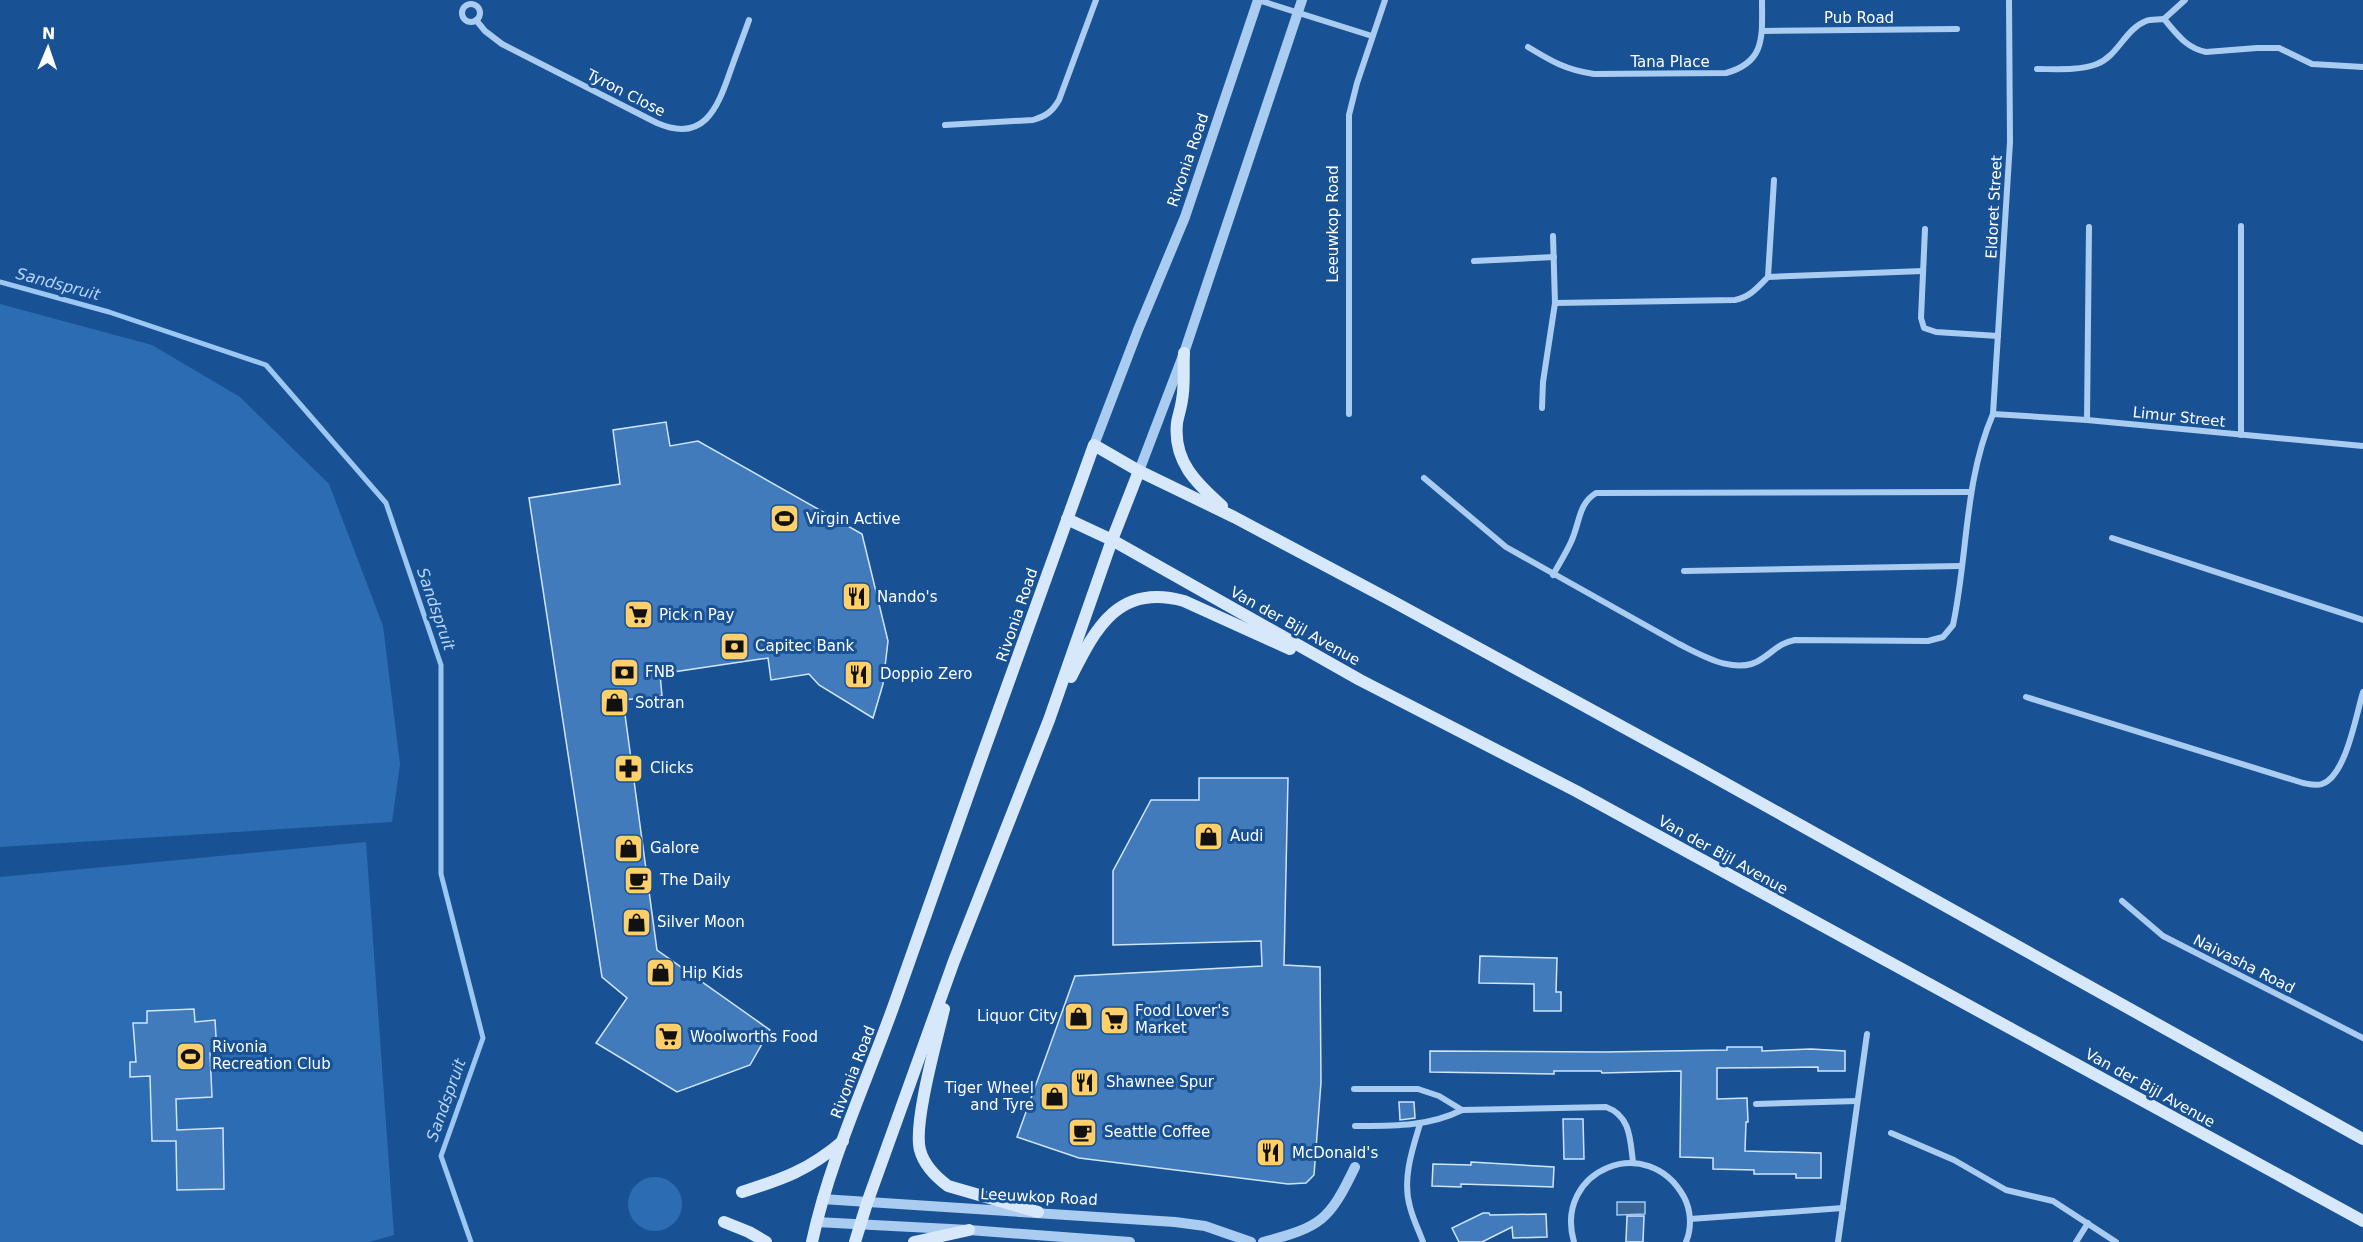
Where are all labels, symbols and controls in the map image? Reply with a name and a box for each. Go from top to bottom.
street label: Pub Road [1824,9,1894,27]
north arrow [18,18,78,78]
text: N [41,24,56,43]
street label: Tana Place [1629,53,1710,71]
street label: Tyron Close [583,65,668,121]
street label: Rivonia Road [1164,111,1212,209]
street label: Eldoret Street [1982,155,2006,259]
street label: Leeuwkop Road [1324,165,1342,283]
water label: Sandspruit [14,264,103,305]
street label: Limur Street [2132,403,2226,431]
sports icon: Virgin Active [769,503,801,535]
place label: Virgin Active [806,510,900,528]
water label: Sandspruit [413,565,459,654]
street label: Rivonia Road [993,566,1041,664]
restaurant icon: Nando's [840,581,872,613]
street label: Van der Bijl Avenue [1227,583,1363,669]
place label: Nando's [877,588,938,606]
supermarket icon: Pick n Pay [622,599,654,631]
place label: Pick n Pay [659,606,734,624]
bank icon: Capitec Bank [718,630,750,662]
place label: Capitec Bank [755,637,854,655]
bank icon: FNB [608,656,640,688]
restaurant icon: Doppio Zero [843,658,875,690]
place label: FNB [645,663,675,681]
place label: Doppio Zero [880,665,972,683]
shop icon: Sotran [598,687,630,719]
place label: Sotran [635,694,684,712]
pharmacy icon: Clicks [613,752,645,784]
place label: Clicks [650,759,694,777]
street label: Van der Bijl Avenue [1655,812,1791,898]
shop icon: Audi [1193,820,1225,852]
place label: Audi [1230,827,1263,845]
shop icon: Galore [613,832,645,864]
place label: Galore [650,839,699,857]
cafe icon: The Daily [623,864,655,896]
place label: The Daily [659,871,731,889]
shop icon: Silver Moon [620,906,652,938]
place label: Silver Moon [657,913,745,931]
street label: Naivasha Road [2190,931,2298,997]
shop icon: Hip Kids [645,957,677,989]
place label: Hip Kids [682,964,743,982]
shop icon: Liquor City [1063,1000,1095,1032]
place label: Food Lover's Market [1135,1002,1229,1037]
supermarket icon: Food Lover's Market [1098,1004,1130,1036]
place label: Liquor City [977,1007,1058,1025]
supermarket icon: Woolworths Food [653,1021,685,1053]
street label: Rivonia Road [827,1023,879,1121]
place label: Woolworths Food [690,1028,818,1046]
place label: Rivonia Recreation Club [212,1038,331,1073]
sports icon: Rivonia Recreation Club [175,1040,207,1072]
street label: Van der Bijl Avenue [2082,1045,2218,1131]
water label: Sandspruit [422,1056,470,1144]
restaurant icon: Shawnee Spur [1069,1066,1101,1098]
place label: Shawnee Spur [1106,1073,1215,1091]
place label: Tiger Wheel and Tyre [943,1079,1034,1114]
shop icon: Tiger Wheel and Tyre [1039,1081,1071,1113]
cafe icon: Seattle Coffee [1067,1116,1099,1148]
place label: Seattle Coffee [1104,1123,1210,1141]
restaurant icon: McDonald's [1255,1137,1287,1169]
place label: McDonald's [1292,1144,1378,1162]
street label: Leeuwkop Road [980,1185,1098,1209]

